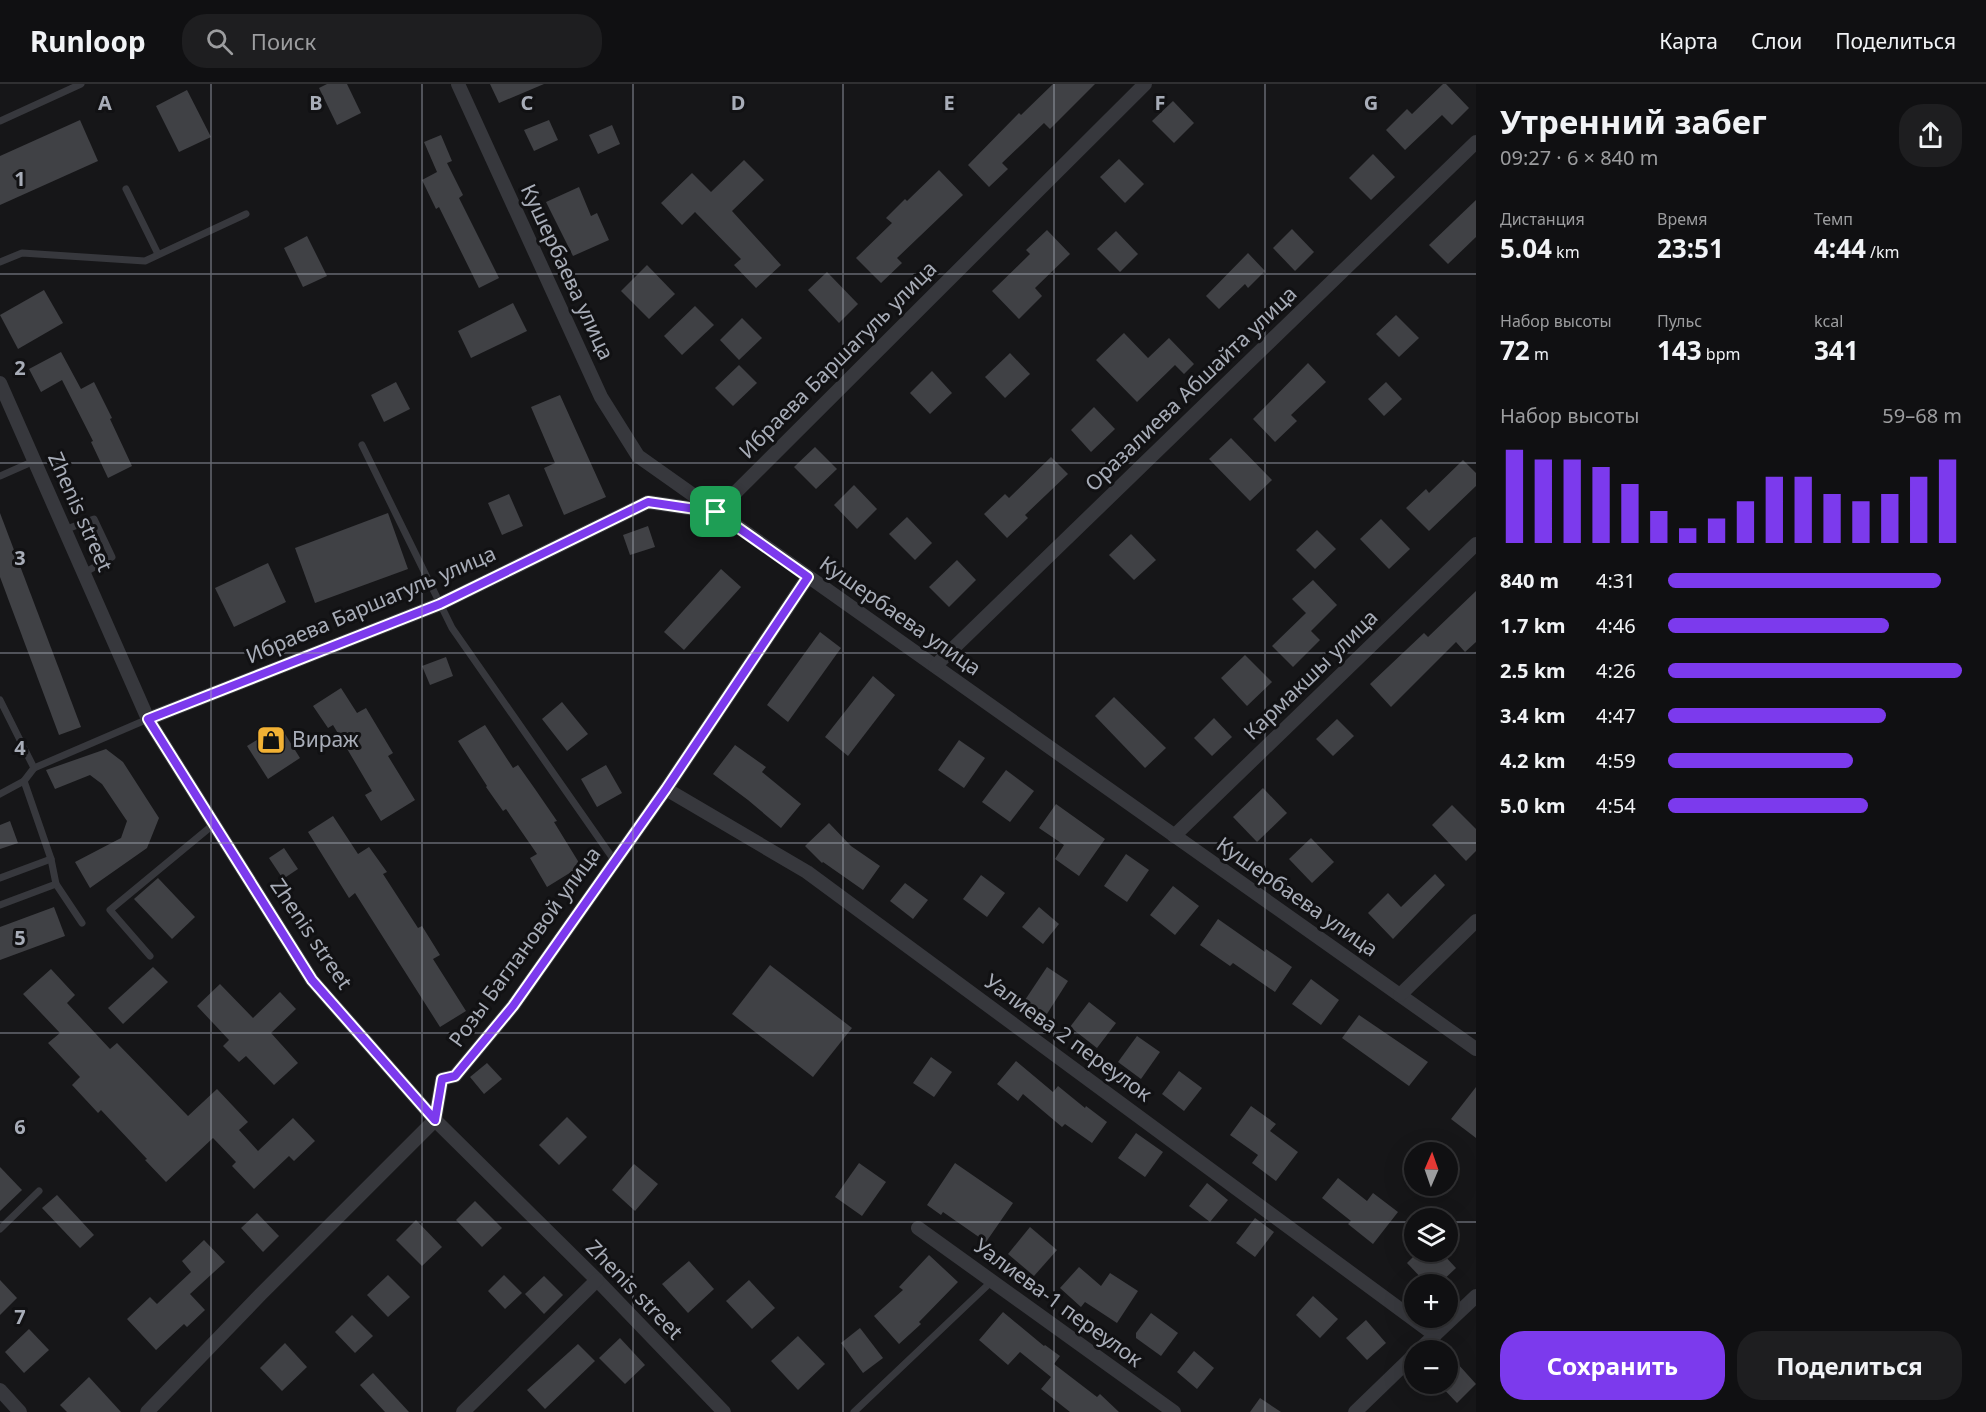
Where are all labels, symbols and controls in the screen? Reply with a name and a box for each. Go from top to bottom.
search box [182,14,602,68]
text: Runloop [30,22,146,60]
icon: search [203,25,236,58]
text: Поиск [251,26,316,56]
text: Карта [1659,27,1718,55]
text: Слои [1751,27,1802,55]
text: Поделиться [1835,27,1956,55]
text: A [98,89,112,116]
text: B [309,89,323,116]
text: C [521,89,534,116]
text: D [731,89,745,116]
text: E [943,89,955,116]
text: F [1155,89,1165,116]
text: G [1364,89,1378,116]
text: Утренний забег [1500,99,1767,144]
button: share [1899,104,1962,167]
text: 09:27 · 6 × 840 m [1500,144,1658,171]
text: 1 [14,165,26,192]
street label: Кушербаева улица [515,179,621,364]
text: Дистанция [1500,208,1585,230]
text: Время [1657,208,1707,230]
text: Темп [1814,208,1853,230]
text: 5.04 [1500,230,1552,266]
text: 23:51 [1657,230,1724,266]
text: 4:44 [1814,230,1866,266]
text: km [1552,241,1580,263]
text: /km [1866,241,1900,263]
street label: Ибраева Баршагуль улица [732,254,942,464]
street label: Оразалиева Абшайта улица [1078,280,1302,497]
text: Набор высоты [1500,310,1612,332]
text: Пульс [1657,310,1702,332]
text: kcal [1814,310,1843,332]
text: 72 [1500,332,1530,368]
text: 143 [1657,332,1702,368]
text: 341 [1814,332,1859,368]
text: m [1530,343,1549,365]
text: bpm [1702,343,1740,365]
text: 2 [14,354,26,381]
text: Набор высоты [1500,402,1639,429]
text: 59–68 m [1882,402,1962,429]
street label: Zhenis street [42,447,120,576]
pin [690,486,741,537]
icon: arrive [699,495,732,528]
street label: Ибраева Баршагуль улица [241,539,500,669]
text: 3 [14,544,26,571]
street label: Кушербаева улица [814,549,987,681]
text: 840 m [1500,567,1559,594]
text: 4:31 [1596,567,1636,594]
street label: Кармакшы улица [1237,603,1383,745]
text: 1.7 km [1500,612,1566,639]
text: 4:46 [1596,612,1636,639]
text: 2.5 km [1500,657,1566,684]
text: 4:26 [1596,657,1636,684]
text: 3.4 km [1500,702,1566,729]
text: 4:47 [1596,702,1636,729]
shop icon: Вираж [255,724,287,756]
place label: Вираж [292,725,359,753]
text: 4 [14,734,26,761]
text: 4.2 km [1500,747,1566,774]
text: 4:59 [1596,747,1636,774]
text: 5.0 km [1500,792,1566,819]
text: 4:54 [1596,792,1636,819]
street label: Кушербаева улица [1211,830,1384,962]
street label: Розы Баглановой улица [442,841,606,1052]
street label: Zhenis street [264,873,359,995]
text: 5 [14,924,26,951]
street label: Уалиева 2 переулок [979,967,1158,1107]
text: 6 [14,1113,26,1140]
north arrow [1404,1142,1458,1196]
map controls [1404,1142,1458,1394]
button: layers [1404,1208,1458,1262]
street label: Уалиева-1 переулок [969,1232,1148,1373]
street label: Zhenis street [580,1234,690,1345]
button: + [1404,1274,1458,1328]
text: 7 [14,1303,26,1330]
button: Сохранить [1500,1331,1725,1400]
button: Поделиться [1737,1331,1962,1400]
button: − [1404,1340,1458,1394]

